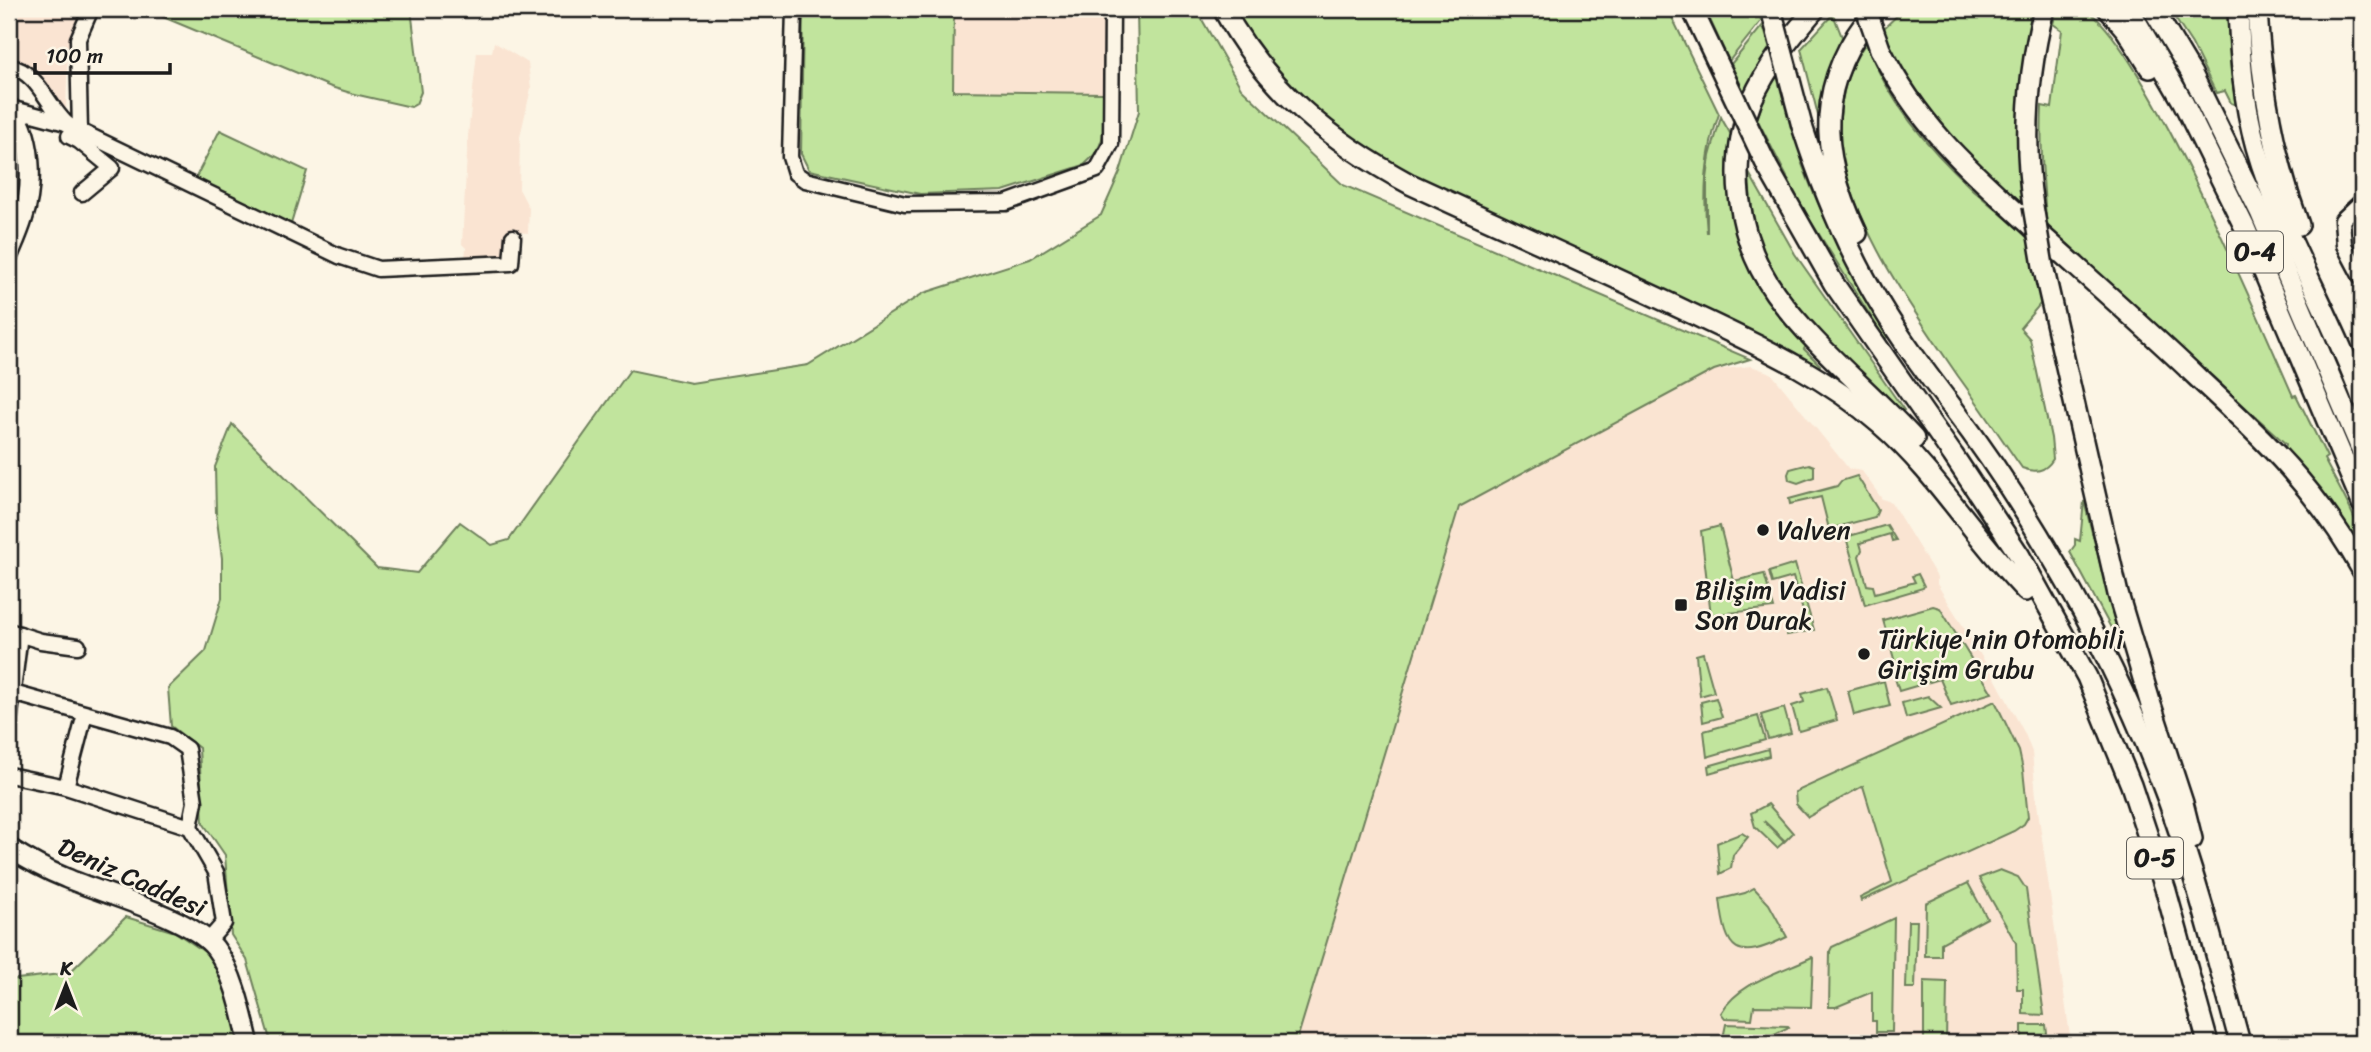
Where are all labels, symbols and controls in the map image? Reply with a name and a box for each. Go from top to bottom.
scale bar [35,32,170,76]
text: 100 m [46,37,103,75]
road number: O-4 [2227,232,2283,272]
place label: Valven [1777,507,1851,553]
marker: Valven [1755,522,1771,538]
place label: Bilişim Vadisi Son Durak [1695,567,1847,643]
marker: Bilişim Vadisi Son Durak [1673,597,1689,613]
place label: Türkiye'nin Otomobili Girişim Grubu [1878,616,2124,692]
marker: Türkiye'nin Otomobili Girişim Grubu [1856,646,1872,662]
street label: Deniz Caddesi [50,824,214,931]
road number: O-5 [2127,838,2183,878]
north arrow [32,950,102,1020]
text: K [59,952,73,985]

